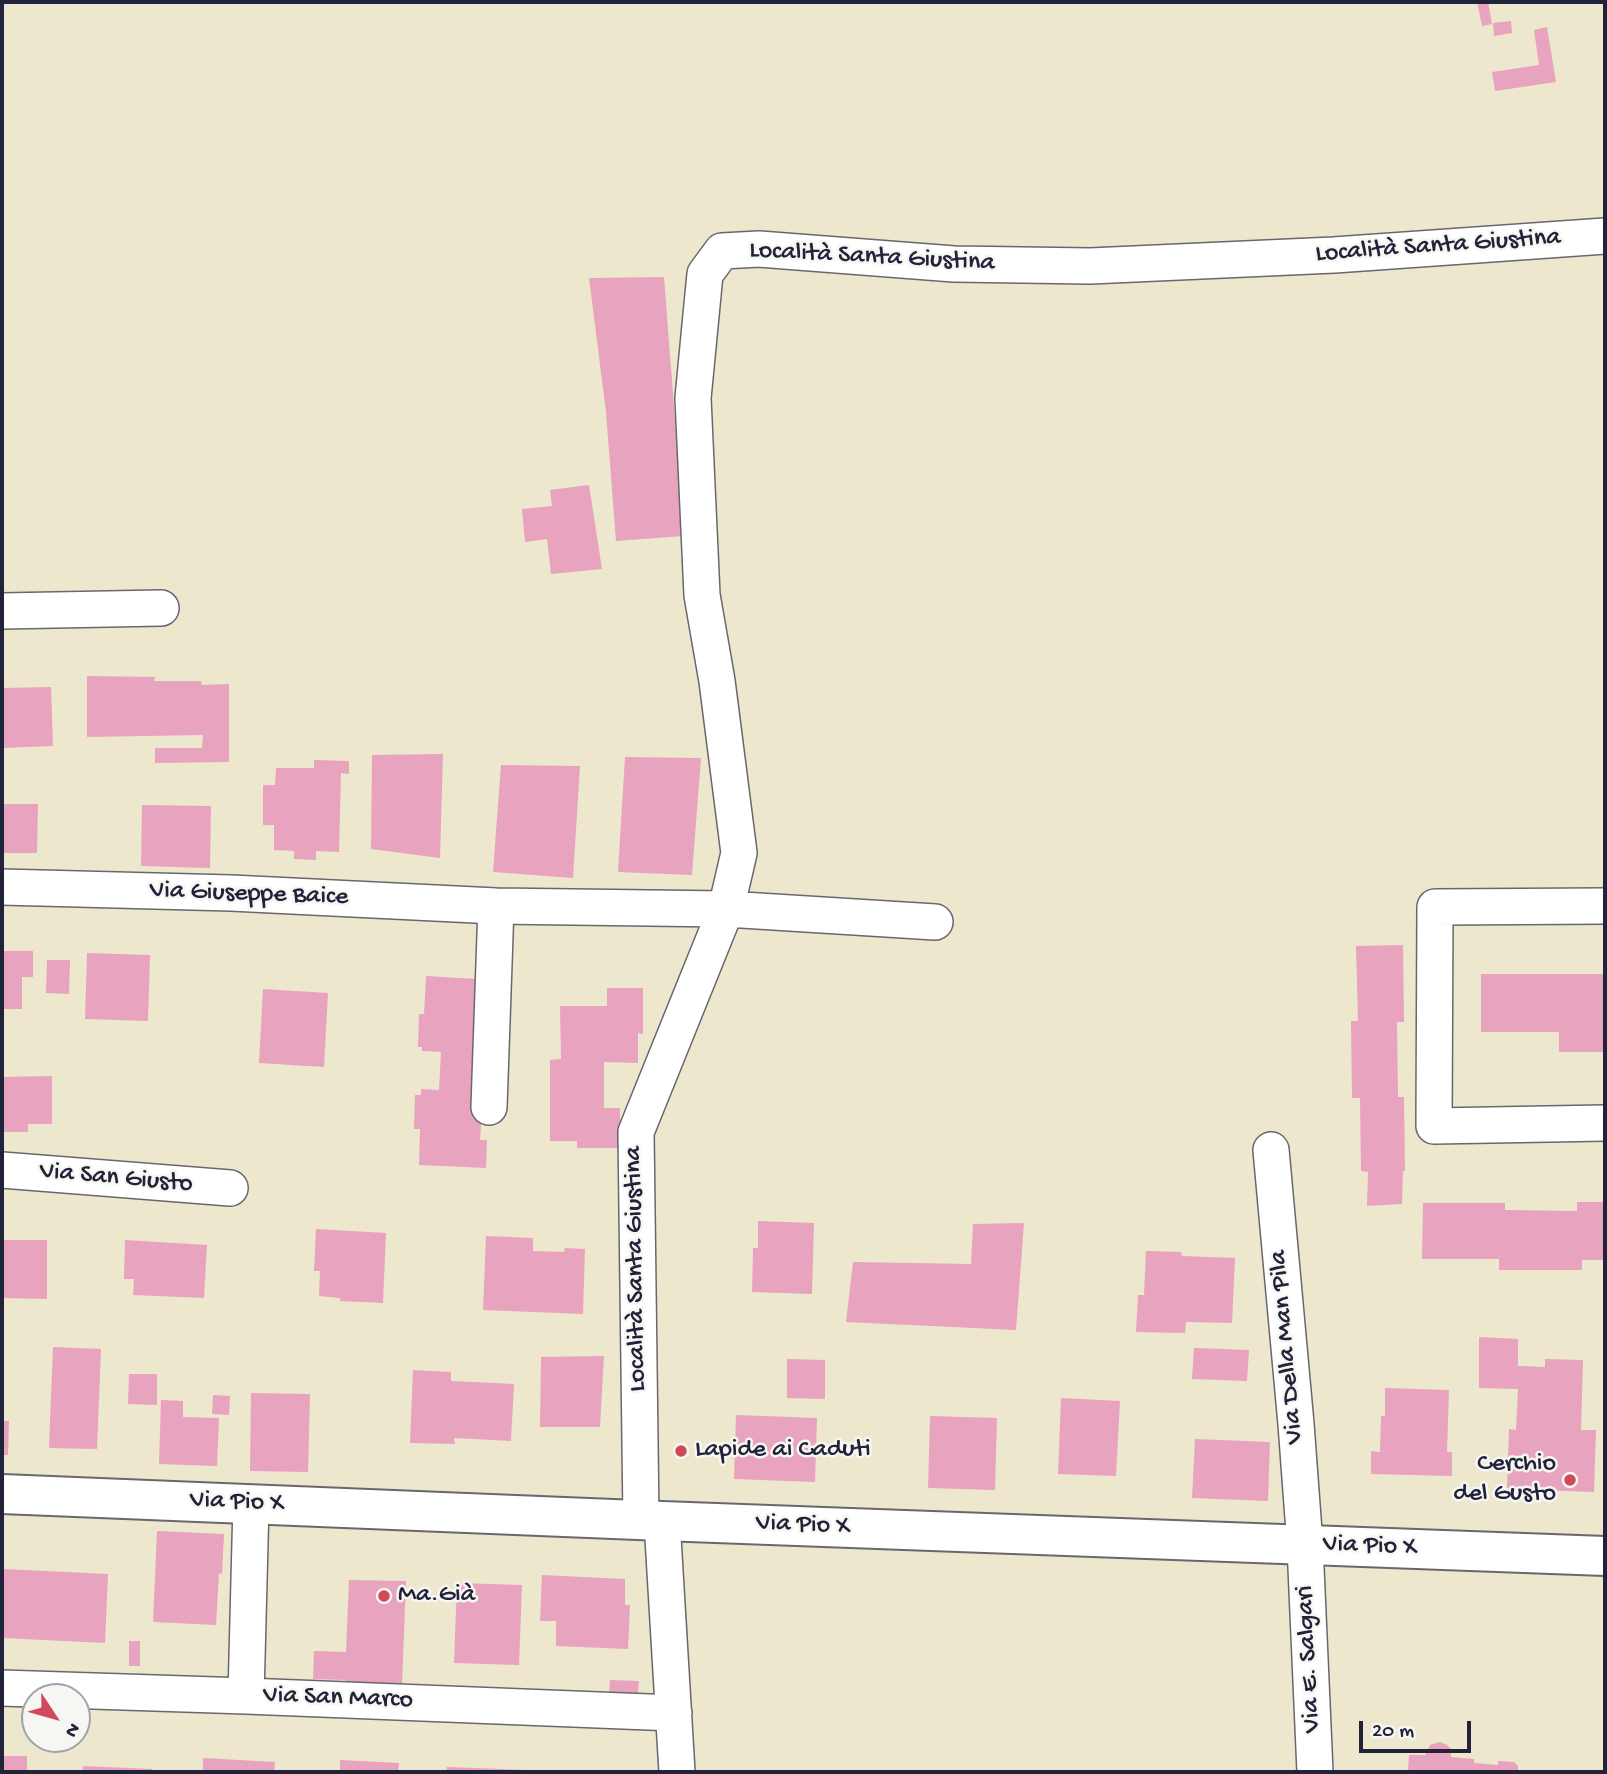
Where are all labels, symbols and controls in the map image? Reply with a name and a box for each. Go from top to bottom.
street label: Località Santa Giustina [1314,223,1562,271]
street label: Località Santa Giustina [748,236,996,280]
street label: Via Giuseppe Baice [149,876,349,914]
street label: Località Santa Giustina [619,1146,655,1392]
street label: Via San Giusto [38,1157,194,1201]
street label: Via Della Man Pila [1264,1249,1312,1445]
place label: Lapide ai Caduti [695,1435,871,1467]
marker: Lapide ai Caduti [673,1443,689,1459]
place label: Cerchio del Gusto [1453,1449,1556,1510]
marker: Cerchio del Gusto [1562,1472,1578,1488]
street label: Via Pio X [189,1486,285,1520]
street label: Via Pio X [755,1509,851,1543]
street label: Via Pio X [1322,1530,1418,1564]
place label: Ma.Già [398,1580,475,1612]
street label: Via E. Salgari [1291,1585,1329,1733]
marker: Ma.Già [376,1588,392,1604]
street label: Via San Marco [263,1681,413,1717]
north arrow [21,1683,91,1753]
scale bar [1362,1708,1474,1752]
text: N [59,1718,85,1741]
text: 20 m [1372,1720,1414,1745]

